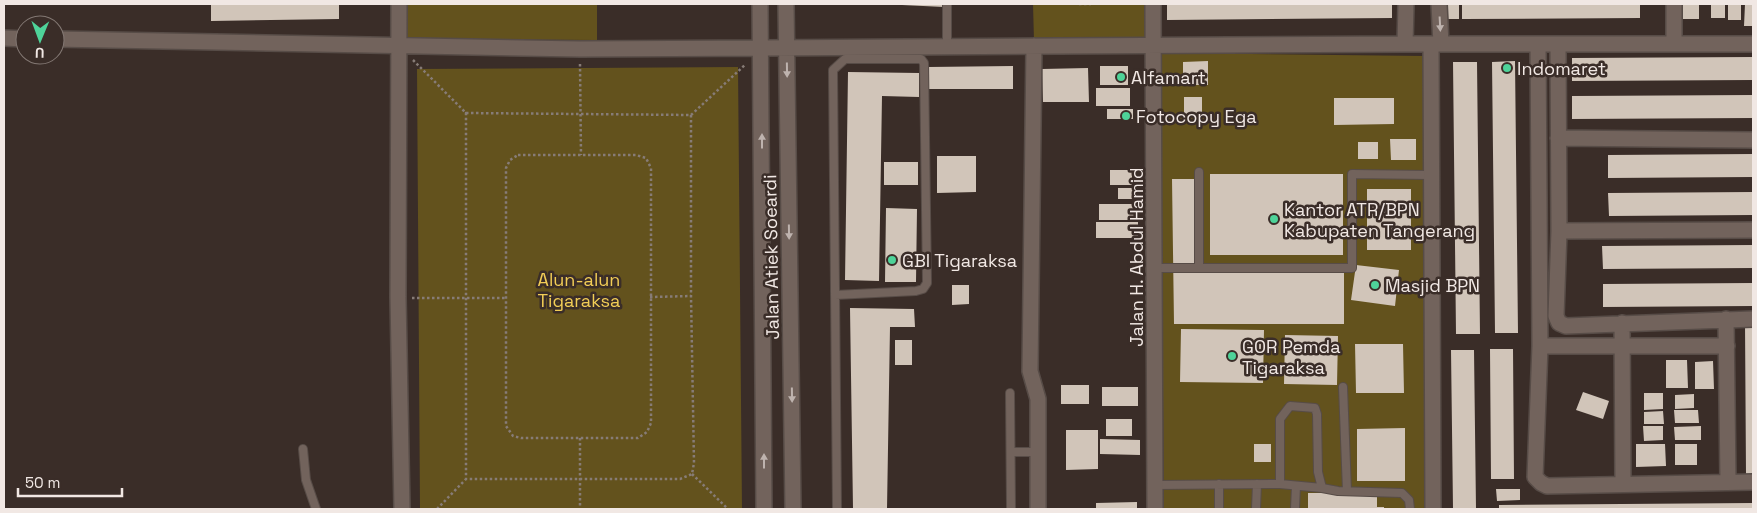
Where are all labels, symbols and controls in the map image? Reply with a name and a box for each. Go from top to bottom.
north arrow [15,15,65,65]
one-way arrow [1436,16,1444,32]
text: U [35,44,45,62]
place label: Indomaret [1517,57,1606,80]
one-way arrow [783,62,791,78]
marker: Indomaret [1501,62,1513,74]
place label: Alfamart [1131,66,1206,89]
marker: Alfamart [1115,71,1127,83]
place label: Fotocopy Ega [1136,105,1257,128]
marker: Fotocopy Ega [1120,110,1132,122]
one-way arrow [758,132,766,148]
street label: Jalan H. Abdul Hamid [1125,167,1148,347]
street label: Jalan Atiek Soeardi [758,174,784,340]
place label: Kantor ATR/BPN Kabupaten Tangerang [1284,198,1475,242]
marker: Kantor ATR/BPN Kabupaten Tangerang [1268,213,1280,225]
one-way arrow [785,225,793,241]
place label: GBI Tigaraksa [902,249,1017,272]
marker: GBI Tigaraksa [886,254,898,266]
park label: Alun-alun Tigaraksa [538,268,620,312]
place label: Masjid BPN [1385,274,1480,297]
marker: Masjid BPN [1369,279,1381,291]
place label: GOR Pemda Tigaraksa [1242,335,1341,379]
marker: GOR Pemda Tigaraksa [1226,350,1238,362]
one-way arrow [788,387,796,403]
one-way arrow [760,452,768,468]
scale bar [18,466,121,498]
text: 50 m [25,473,60,492]

